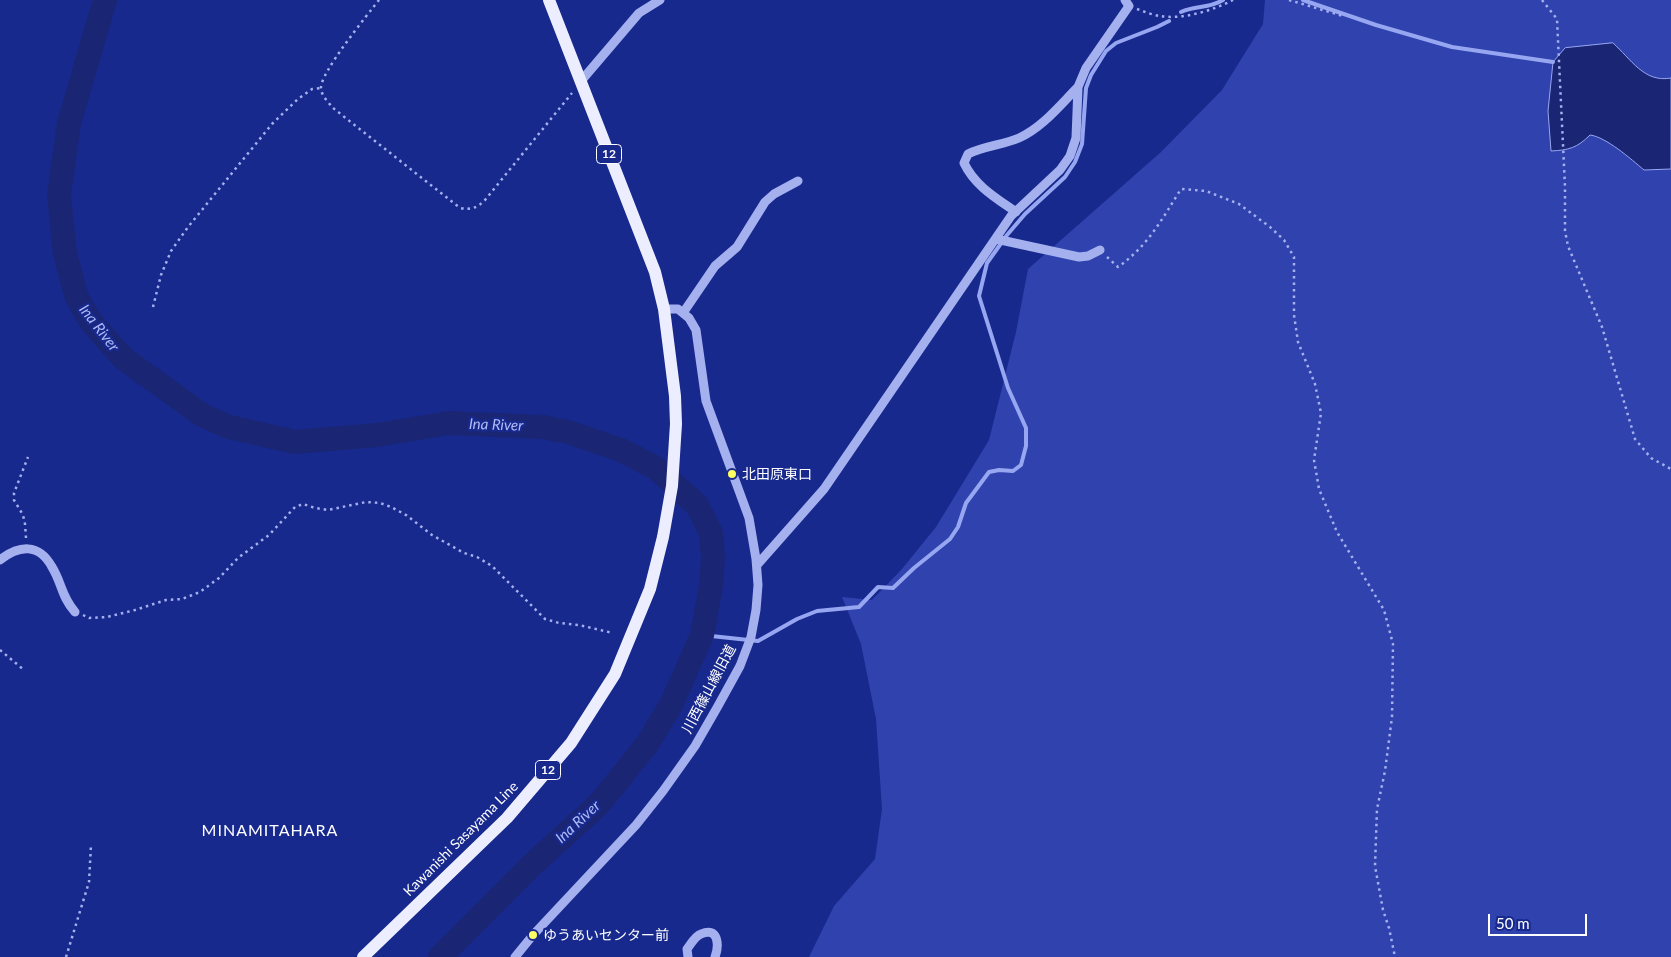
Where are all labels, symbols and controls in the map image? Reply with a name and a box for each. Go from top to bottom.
road number: 12 [596,144,622,164]
water label: Ina River [75,301,123,355]
water label: Ina River [468,415,524,435]
place label: 北田原東口 [742,466,812,482]
marker: 北田原東口 [726,468,738,480]
street label: 川西篠山線旧道 [679,642,739,736]
road number: 12 [536,760,560,780]
street label: Kawanishi Sasayama Line [400,778,522,900]
water label: Ina River [552,797,604,847]
district label: MINAMITAHARA [200,821,340,841]
scale bar [1491,904,1590,936]
text: 50 m [1496,914,1530,932]
place label: ゆうあいセンター前 [543,927,669,943]
marker: ゆうあいセンター前 [527,929,539,941]

